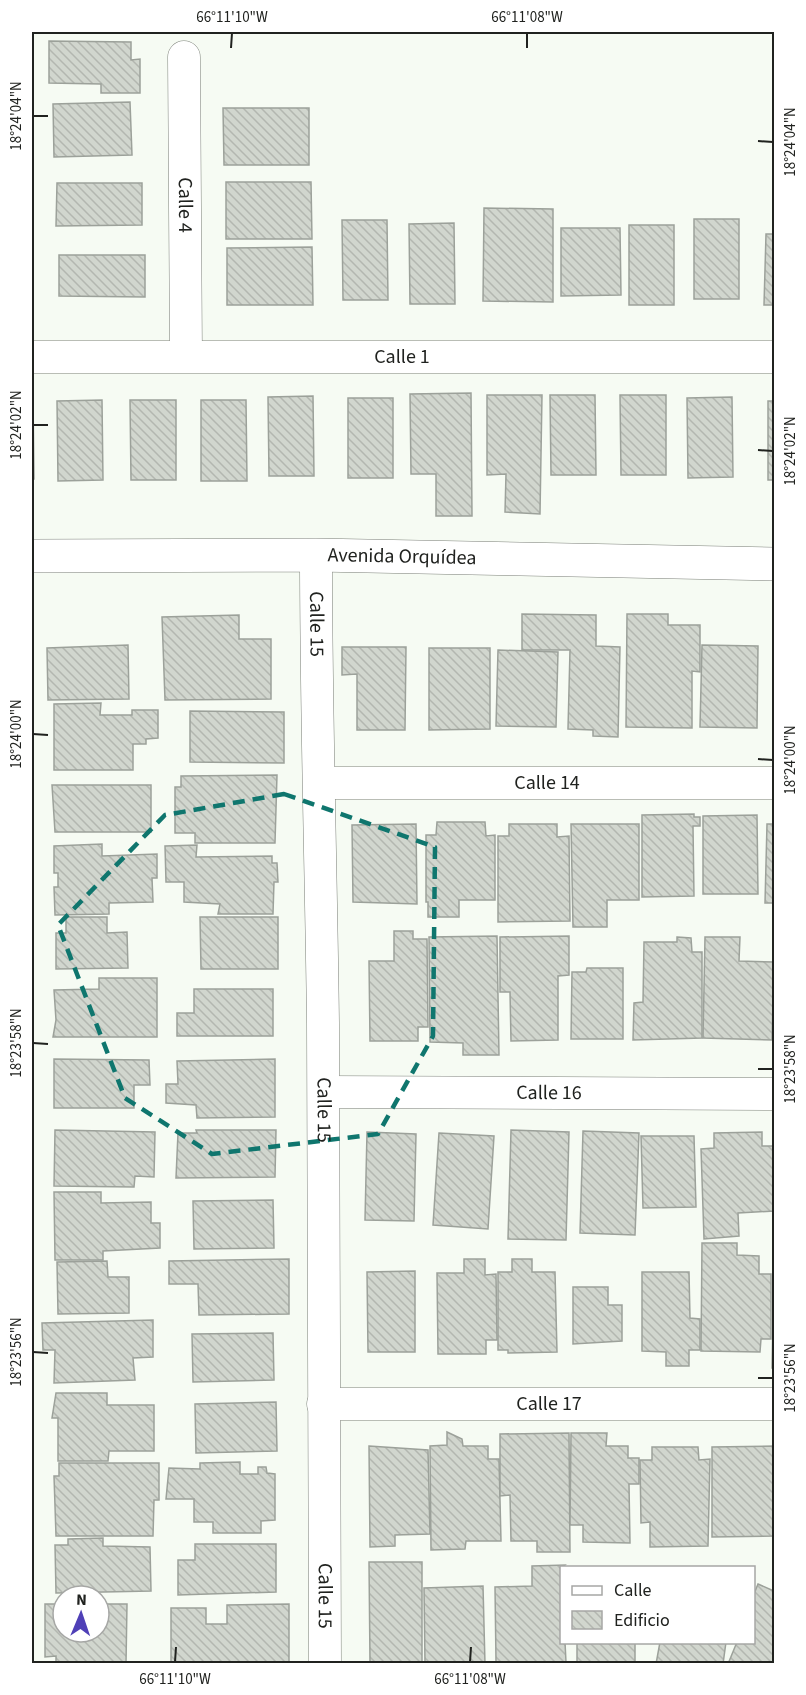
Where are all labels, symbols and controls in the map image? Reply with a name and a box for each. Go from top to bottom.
text: 66°11'10"W [196,7,268,28]
text: 66°11'08"W [491,7,563,28]
text: 18°24'04"N [6,81,27,151]
text: 18°24'04"N [780,107,801,177]
street label: Calle 4 [171,177,199,233]
street label: Calle 1 [374,343,430,371]
text: 18°24'02"N [6,390,27,460]
text: 18°24'02"N [780,416,801,486]
street label: Avenida Orquídea [327,541,477,572]
street label: Calle 15 [302,591,331,657]
text: 18°24'00"N [6,699,27,769]
text: 18°24'00"N [780,725,801,795]
street label: Calle 14 [514,769,580,797]
text: 18°23'58"N [6,1008,27,1078]
text: 18°23'58"N [780,1034,801,1104]
street label: Calle 15 [309,1077,338,1143]
street label: Calle 16 [516,1079,582,1107]
text: 18°23'56"N [6,1317,27,1387]
text: 18°23'56"N [780,1343,801,1413]
street label: Calle 17 [516,1390,582,1418]
street label: Calle 15 [311,1563,339,1629]
legend [560,1566,755,1644]
text: Calle [614,1578,652,1603]
north arrow [51,1584,111,1644]
text: N [76,1589,87,1611]
text: Edificio [614,1608,670,1633]
text: 66°11'10"W [139,1669,211,1690]
text: 66°11'08"W [434,1669,506,1690]

